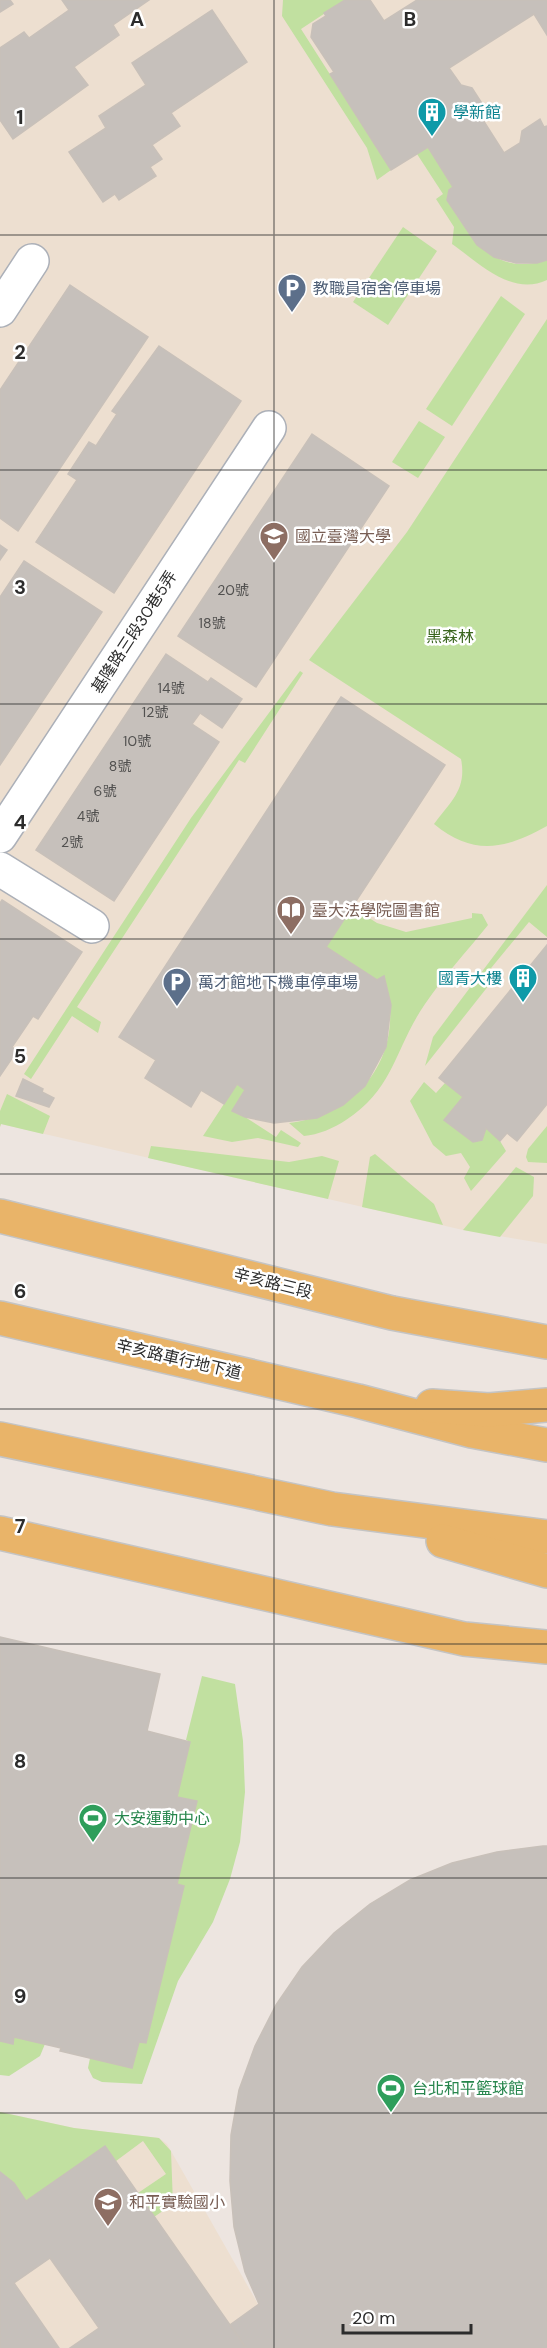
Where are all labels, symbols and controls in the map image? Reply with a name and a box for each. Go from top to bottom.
text: A [130,6,144,32]
text: B [404,6,416,32]
building icon: 學新館 [416,96,448,138]
place label: 學新館 [453,102,501,123]
text: 1 [16,104,24,130]
parking icon: 教職員宿舍停車場 [276,272,308,314]
place label: 教職員宿舍停車場 [313,278,441,299]
text: 2 [14,339,26,365]
school or university icon: 國立臺灣大學 [258,520,290,562]
place label: 國立臺灣大學 [295,526,391,547]
street label: 基隆路三段30巷5弄 [86,567,182,697]
text: 3 [14,574,26,600]
house number: 20號 [217,581,249,599]
house number: 18號 [199,614,225,632]
park label: 黑森林 [426,626,474,647]
house number: 14號 [158,679,184,697]
house number: 12號 [142,703,168,721]
house number: 10號 [123,732,151,750]
house number: 8號 [109,757,131,775]
house number: 6號 [94,782,116,800]
house number: 4號 [77,807,99,825]
text: 4 [14,809,27,835]
house number: 2號 [61,833,83,851]
library icon: 臺大法學院圖書館 [275,894,307,936]
place label: 臺大法學院圖書館 [312,900,440,921]
building icon: 國青大樓 [507,962,539,1004]
parking icon: 萬才館地下機車停車場 [161,966,193,1008]
place label: 國青大樓 [438,968,502,989]
place label: 萬才館地下機車停車場 [198,972,358,993]
text: 5 [14,1043,26,1069]
street label: 辛亥路三段 [232,1263,314,1303]
text: 6 [14,1278,26,1304]
street label: 辛亥路車行地下道 [114,1334,244,1384]
text: 7 [15,1513,26,1539]
text: 8 [14,1748,26,1774]
sports icon: 大安運動中心 [77,1802,109,1844]
place label: 大安運動中心 [114,1808,210,1829]
text: 9 [14,1983,26,2009]
sports icon: 台北和平籃球館 [375,2072,407,2114]
place label: 台北和平籃球館 [412,2078,524,2099]
school or university icon: 和平實驗國小 [92,2186,124,2228]
place label: 和平實驗國小 [129,2192,225,2213]
scale bar [343,2297,470,2335]
text: 20 m [352,2306,395,2330]

